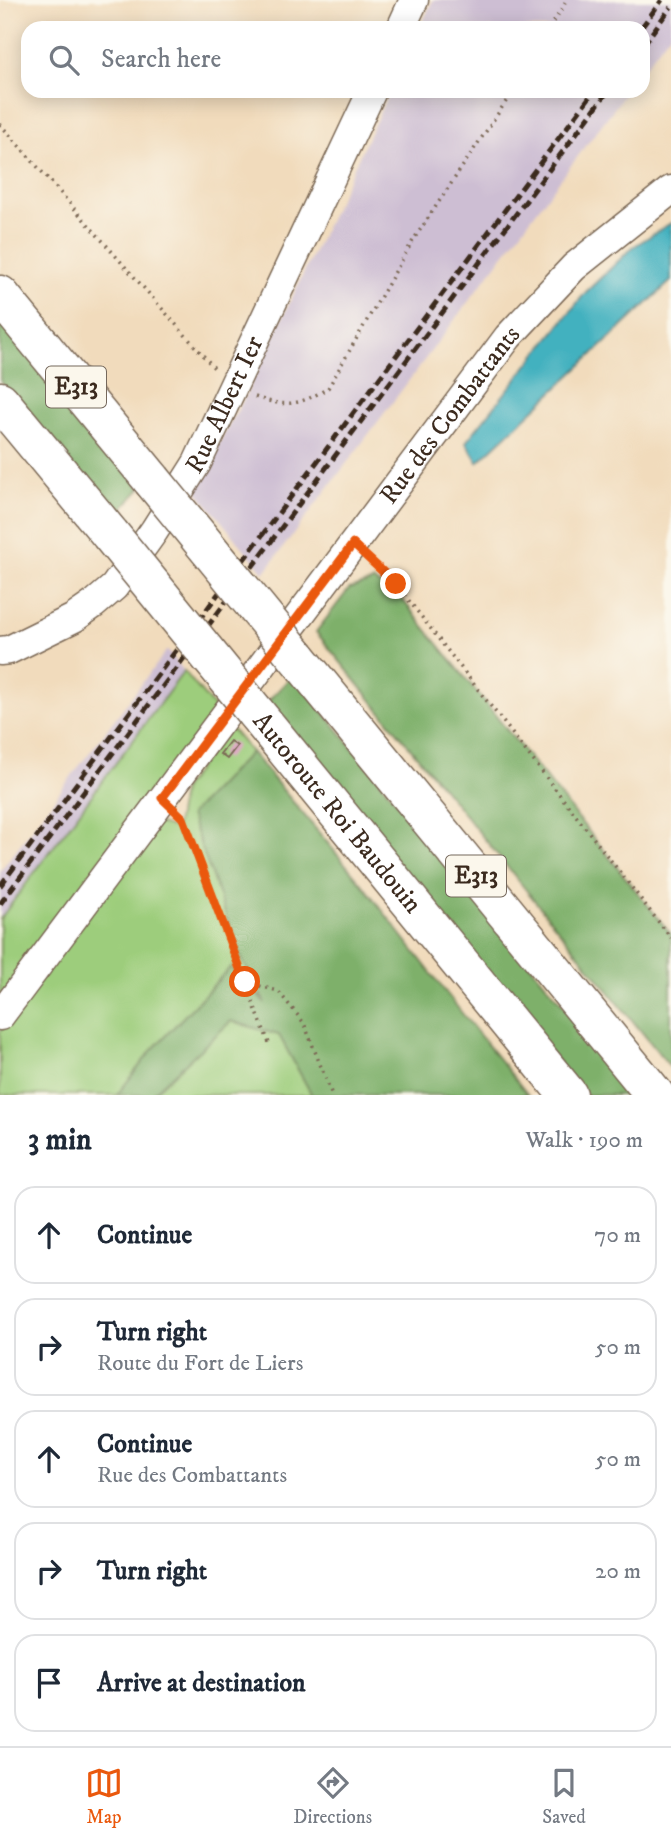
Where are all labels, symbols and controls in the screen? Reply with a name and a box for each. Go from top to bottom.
search box [21,21,650,98]
icon: search [45,41,83,79]
text: Search here [101,43,221,76]
street label: Rue des Combattants [372,318,527,511]
street label: Rue Albert Ier [178,330,271,480]
road number: E313 [46,366,106,408]
route end [380,568,411,599]
street label: Autoroute Roi Baudouin [245,705,429,920]
road number: E313 [446,856,506,896]
route start [229,966,260,997]
text: 3 min [28,1122,92,1159]
text: Walk · 190 m [525,1126,643,1155]
icon: ahead [30,1216,68,1254]
text: Continue [97,1219,192,1252]
text: 70 m [594,1221,641,1250]
text: Turn right [97,1316,207,1349]
icon: right [30,1328,68,1366]
text: 50 m [595,1333,641,1362]
text: Route du Fort de Liers [97,1349,303,1378]
text: Continue [97,1428,192,1461]
icon: ahead [30,1440,68,1478]
text: 50 m [595,1445,641,1474]
text: Rue des Combattants [97,1461,287,1490]
icon: right [30,1552,68,1590]
text: Turn right [97,1555,207,1588]
text: 20 m [595,1557,641,1586]
icon: arrive [30,1664,68,1702]
text: Arrive at destination [97,1667,306,1700]
tab: Map [85,1764,123,1829]
tab: Directions [293,1764,372,1829]
tab: Saved [542,1764,586,1829]

